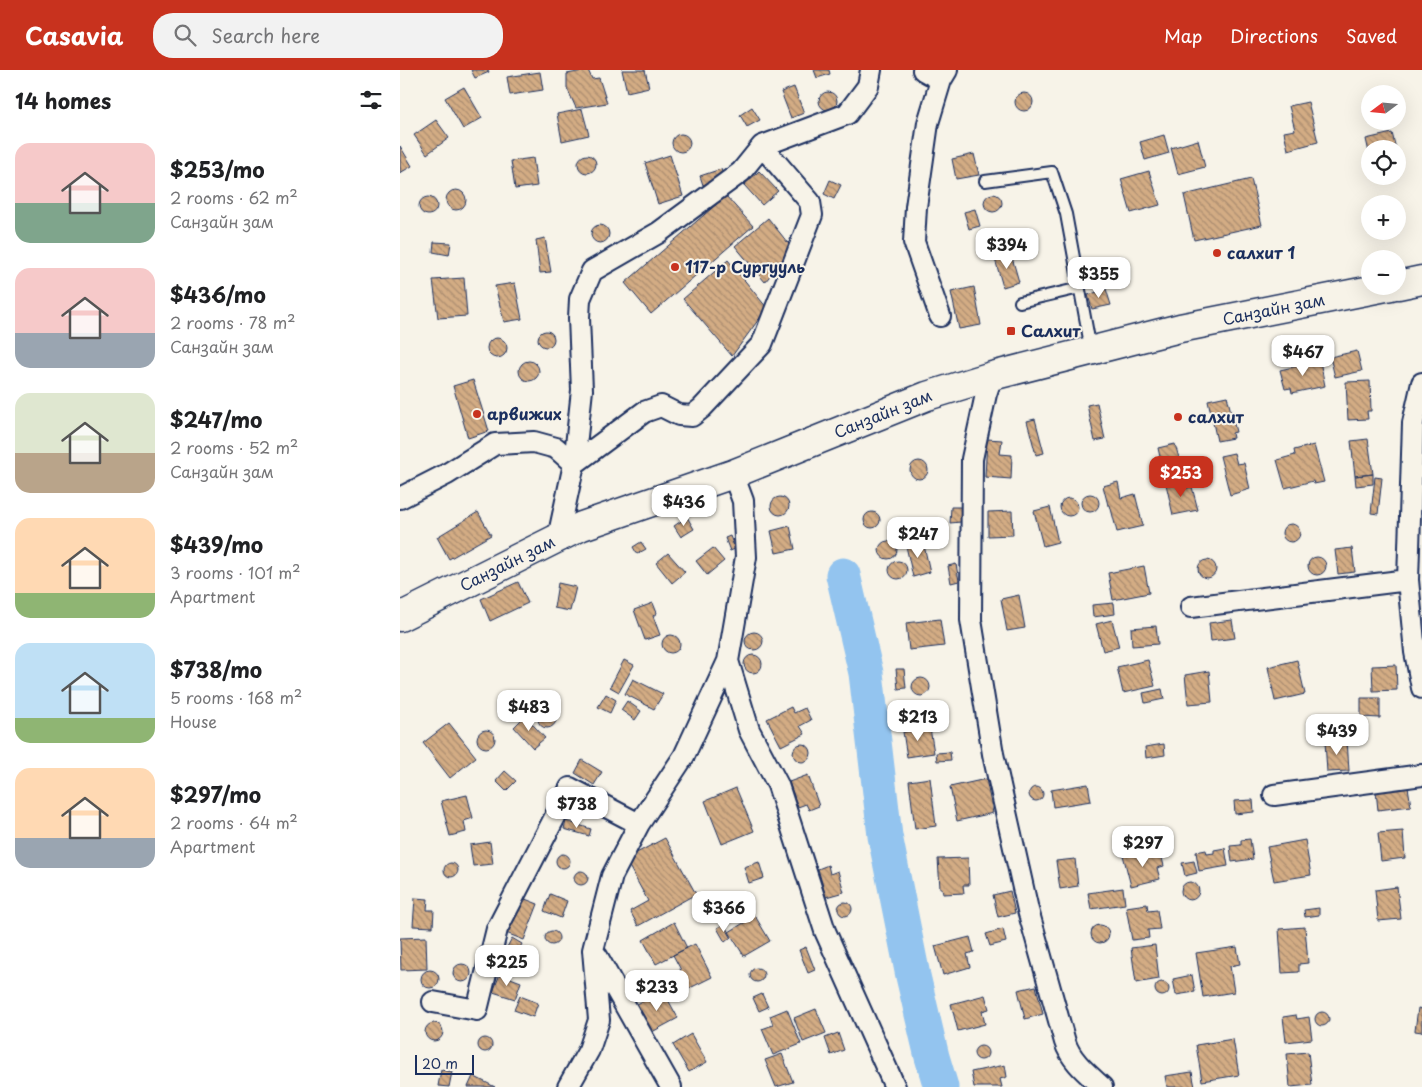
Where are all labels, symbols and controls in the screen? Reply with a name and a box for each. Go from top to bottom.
search box [153,13,503,58]
text: Casavia [25,17,123,53]
icon: search [171,21,199,49]
text: Search here [211,21,320,49]
text: Map [1164,22,1202,49]
text: Directions [1230,22,1318,49]
text: Saved [1346,22,1397,49]
text: 14 homes [15,84,111,116]
north arrow [1361,85,1406,130]
map controls [1361,85,1406,295]
icon: filters [357,86,385,114]
button: locate [1361,140,1406,185]
text: $253/mo [170,153,265,185]
icon: home [55,163,115,223]
text: 2 rooms · 62 m² [170,185,298,209]
button: + [1361,195,1406,240]
text: Санзайн зам [170,209,274,233]
pin: $394 [977,228,1037,270]
text: $394 [987,232,1027,256]
place label: салхит 1 [1227,240,1296,264]
marker: салхит 1 [1211,247,1223,259]
button: − [1361,250,1406,295]
place label: 117-р Сургууль [685,254,805,278]
pin: $355 [1069,256,1129,299]
marker: 117-р Сургууль [669,261,681,273]
text: $355 [1078,261,1120,285]
text: $436/mo [170,278,266,310]
street label: Санзайн зам [1220,286,1327,330]
icon: home [55,288,115,348]
text: 2 rooms · 78 m² [170,310,296,334]
place label: Салхит [1021,318,1082,342]
marker: Салхит [1005,325,1017,337]
text: Санзайн зам [170,334,274,358]
pin: $467 [1273,334,1333,377]
text: $467 [1282,339,1324,363]
street label: Санзайн зам [830,382,936,443]
place label: арвижих [487,401,562,425]
text: $247/mo [170,403,262,435]
place label: салхит [1188,404,1245,428]
marker: арвижих [471,408,483,420]
marker: салхит [1172,411,1184,423]
icon: home [55,413,115,473]
text: 2 rooms · 52 m² [170,435,298,459]
pin: $253 [1151,456,1211,498]
text: Санзайн зам [170,459,274,483]
text: $253 [1160,460,1202,484]
pin: $436 [654,484,714,527]
text: $436 [663,489,705,513]
pin: $247 [888,516,948,559]
text: $247 [898,521,938,545]
text: $439/mo [170,528,263,560]
street label: Санзайн зам [455,528,559,596]
icon: home [55,538,115,598]
text: 3 rooms · 101 m² [170,560,301,584]
text: Apartment [170,584,255,608]
text: $738/mo [170,653,262,685]
icon: home [55,663,115,723]
text: 5 rooms · 168 m² [170,685,302,709]
pin: $483 [499,690,559,732]
text: $483 [508,694,550,718]
pin: $213 [888,700,948,742]
text: $213 [898,704,938,728]
text: House [170,709,217,733]
pin: $439 [1307,714,1367,756]
text: $439 [1317,718,1357,742]
text: $297/mo [170,778,261,810]
pin: $738 [547,786,607,829]
icon: home [55,788,115,848]
text: $738 [557,791,597,815]
text: 2 rooms · 64 m² [170,810,298,834]
pin: $297 [1113,826,1173,868]
text: $297 [1123,830,1163,854]
text: Apartment [170,834,255,858]
pin: $366 [694,890,754,933]
text: $366 [703,895,745,919]
pin: $225 [477,944,537,987]
text: $225 [486,949,528,973]
pin: $233 [627,970,687,1012]
text: $233 [636,974,678,998]
scale bar [415,1052,474,1075]
text: 20 m [422,1053,458,1074]

